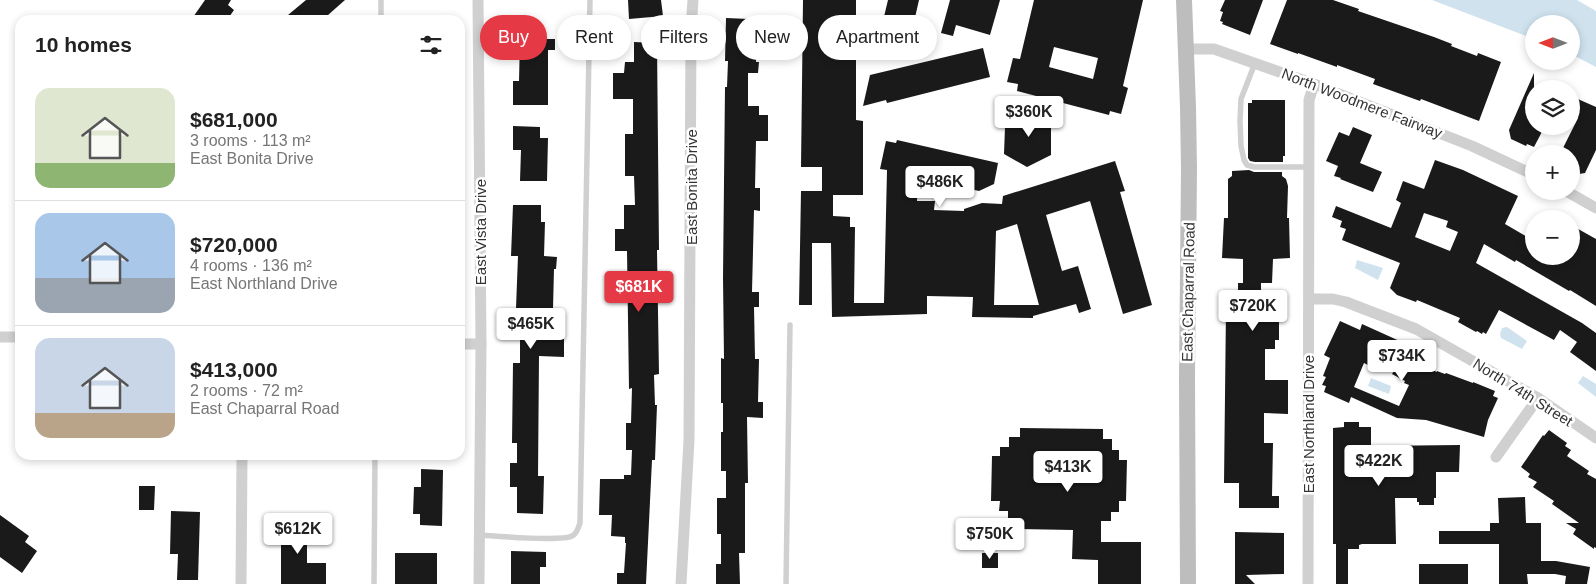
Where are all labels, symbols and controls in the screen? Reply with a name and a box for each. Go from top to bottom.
chip: Buy [480,15,547,60]
chip: Rent [557,15,631,60]
chip: Filters [641,15,726,60]
chip: New [736,15,808,60]
chip: Apartment [818,15,937,60]
north arrow [1525,15,1580,70]
map controls [1525,15,1580,265]
icon: filters [417,31,445,59]
text: 10 homes [35,33,132,56]
street label: North Woodmere Fairway [1279,64,1445,142]
button: layers [1525,80,1580,135]
pin: $360K [994,96,1064,138]
text: $360K [1005,103,1053,120]
icon: home [75,108,135,168]
text: $681,000 [190,108,278,131]
street label: East Bonita Drive [683,129,700,245]
text: 3 rooms · 113 m² [190,132,311,149]
button: + [1525,145,1580,200]
text: East Bonita Drive [190,150,314,167]
pin: $486K [905,166,975,208]
text: $486K [916,173,964,190]
street label: East Vista Drive [472,179,489,285]
button: − [1525,210,1580,265]
street label: East Chaparral Road [1178,222,1198,362]
icon: home [75,233,135,293]
text: $720,000 [190,233,278,256]
text: 4 rooms · 136 m² [190,257,312,274]
pin: $681K [604,270,674,313]
text: East Northland Drive [190,275,338,292]
text: $681K [615,278,663,295]
pin: $720K [1218,290,1288,332]
text: $720K [1229,297,1277,314]
pin: $465K [496,308,566,350]
text: $465K [507,315,555,332]
pin: $734K [1367,340,1437,382]
text: $734K [1378,347,1426,364]
street label: East Northland Drive [1300,355,1317,493]
street label: North 74th Street [1470,355,1577,430]
icon: home [75,358,135,418]
text: $413,000 [190,358,278,381]
text: 2 rooms · 72 m² [190,382,303,399]
text: East Chaparral Road [190,400,339,417]
pin: $422K [1344,444,1414,487]
pin: $413K [1033,450,1103,493]
text: $422K [1355,452,1403,469]
text: $413K [1044,458,1092,475]
pin: $612K [263,512,333,555]
pin: $750K [955,518,1025,560]
text: $612K [274,520,322,537]
text: $750K [966,525,1014,542]

